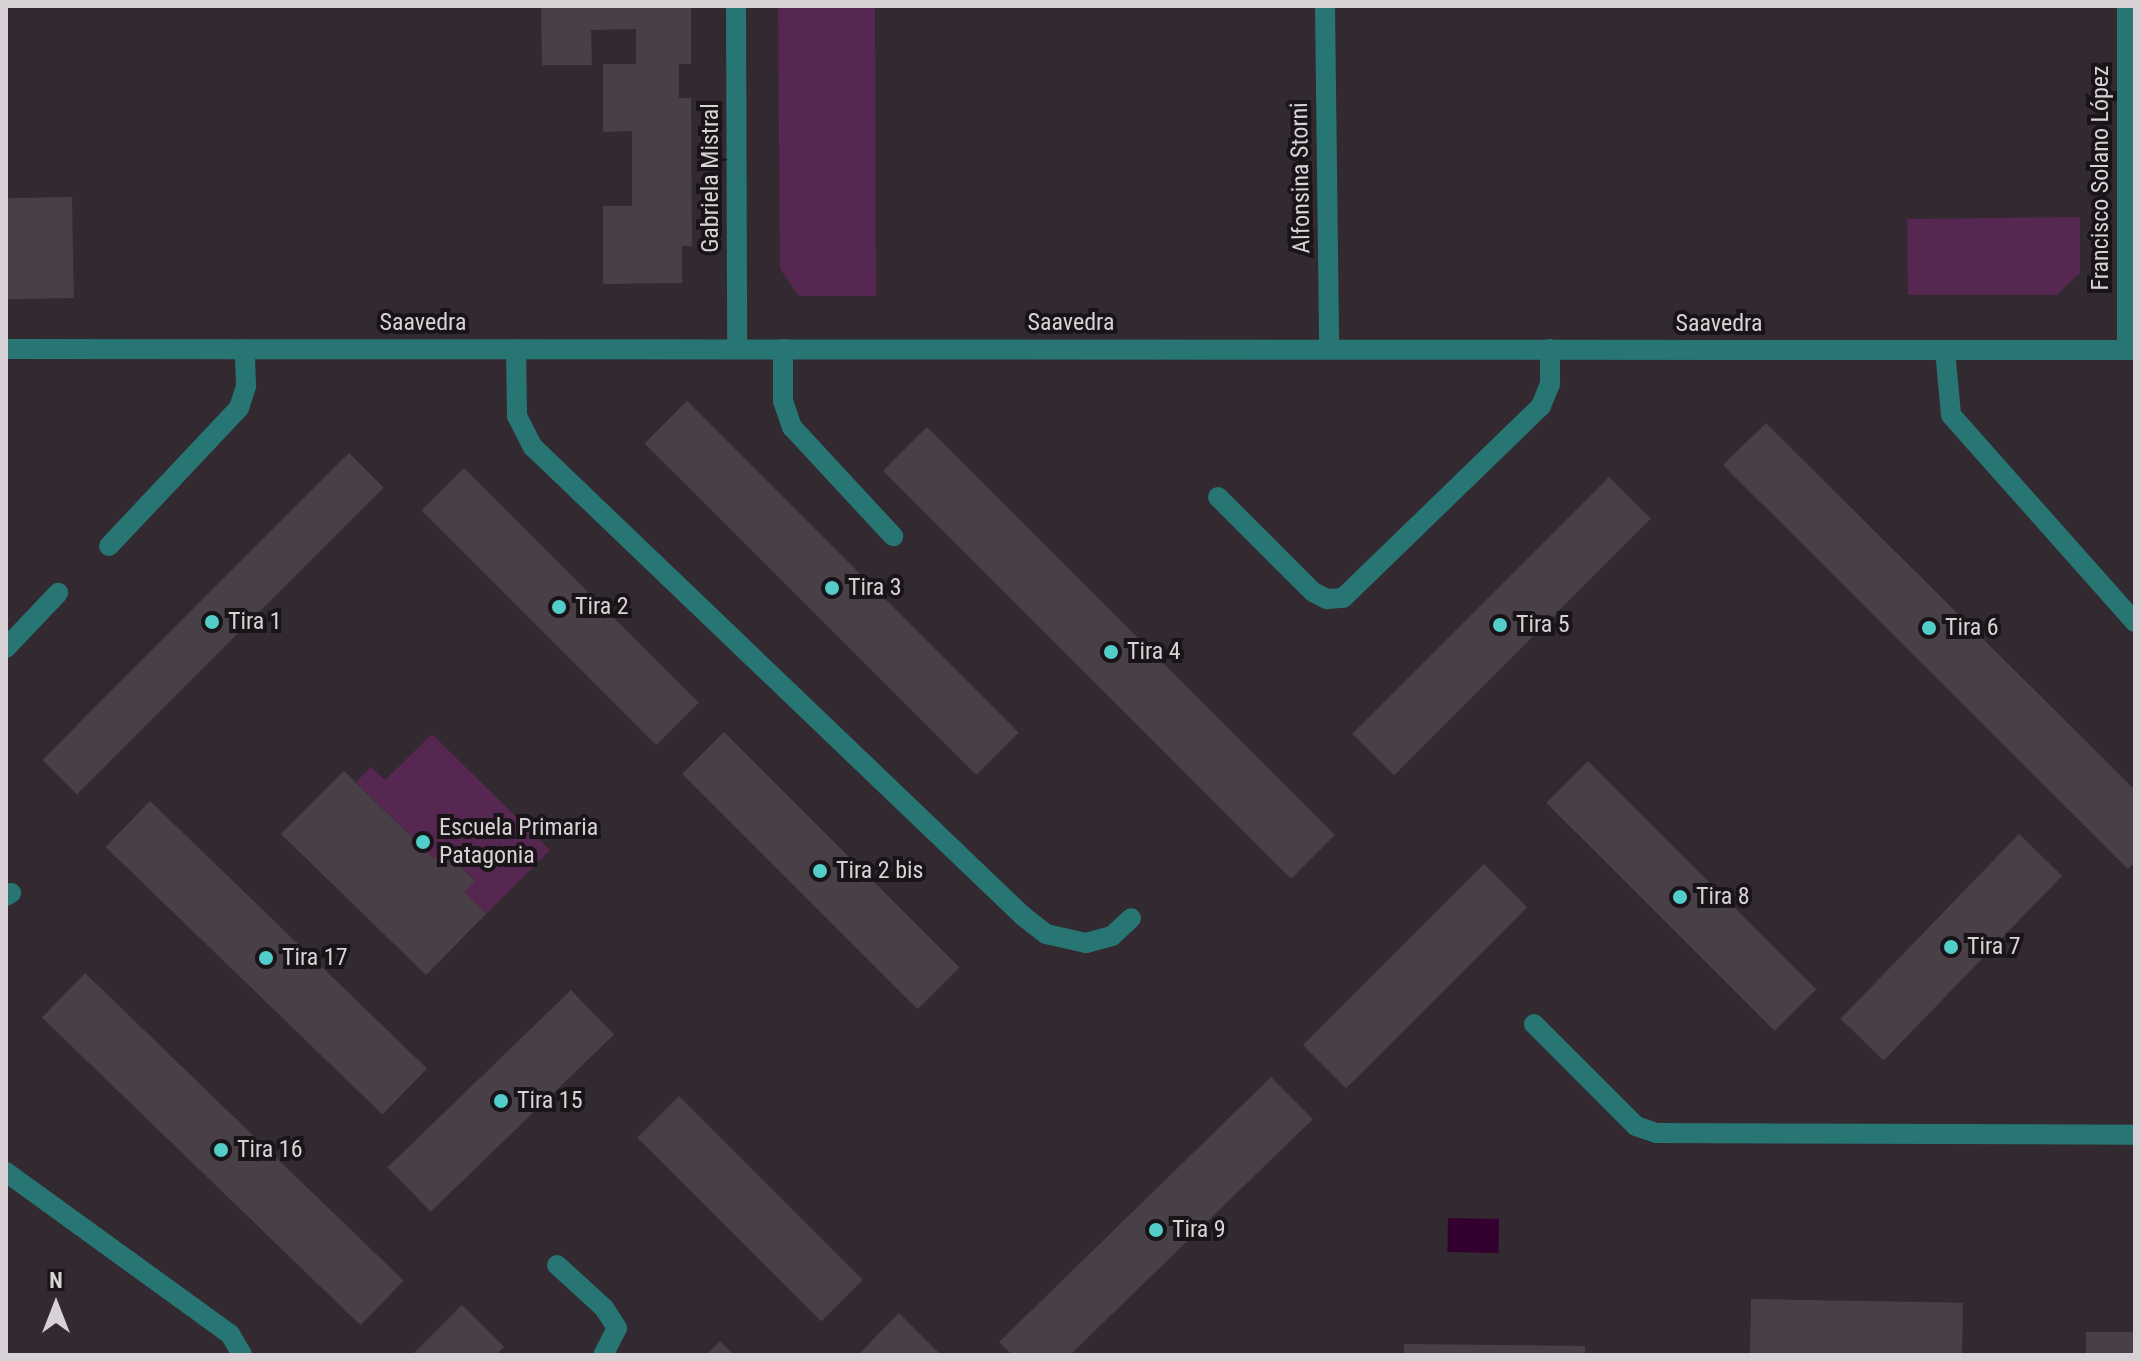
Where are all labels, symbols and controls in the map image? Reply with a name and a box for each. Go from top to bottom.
street label: Francisco Solano López [2087,65,2115,291]
street label: Alfonsina Storni [1285,102,1317,254]
street label: Gabriela Mistral [697,103,725,253]
street label: Saavedra [380,309,466,337]
street label: Saavedra [1028,309,1114,337]
street label: Saavedra [1676,310,1762,338]
place label: Tira 3 [848,574,902,602]
marker: Tira 3 [823,579,841,597]
place label: Tira 2 [575,593,629,621]
marker: Tira 2 [550,598,568,616]
place label: Tira 1 [228,608,282,636]
place label: Tira 5 [1516,611,1570,639]
marker: Tira 1 [203,613,221,631]
place label: Tira 6 [1945,614,1999,642]
marker: Tira 5 [1491,616,1509,634]
marker: Tira 6 [1920,619,1938,637]
place label: Tira 4 [1127,638,1181,666]
marker: Tira 4 [1102,643,1120,661]
place label: Escuela Primaria Patagonia [439,814,598,870]
marker: Escuela Primaria Patagonia [414,833,432,851]
place label: Tira 2 bis [836,857,923,885]
marker: Tira 2 bis [811,862,829,880]
place label: Tira 8 [1696,883,1750,911]
marker: Tira 8 [1671,888,1689,906]
place label: Tira 7 [1967,933,2021,961]
marker: Tira 7 [1942,938,1960,956]
place label: Tira 17 [282,944,348,972]
marker: Tira 17 [257,949,275,967]
place label: Tira 15 [517,1087,583,1115]
marker: Tira 15 [492,1092,510,1110]
place label: Tira 16 [237,1136,303,1164]
marker: Tira 16 [212,1141,230,1159]
place label: Tira 9 [1172,1216,1226,1244]
marker: Tira 9 [1147,1221,1165,1239]
north arrow [16,1265,96,1345]
text: N [49,1268,63,1293]

